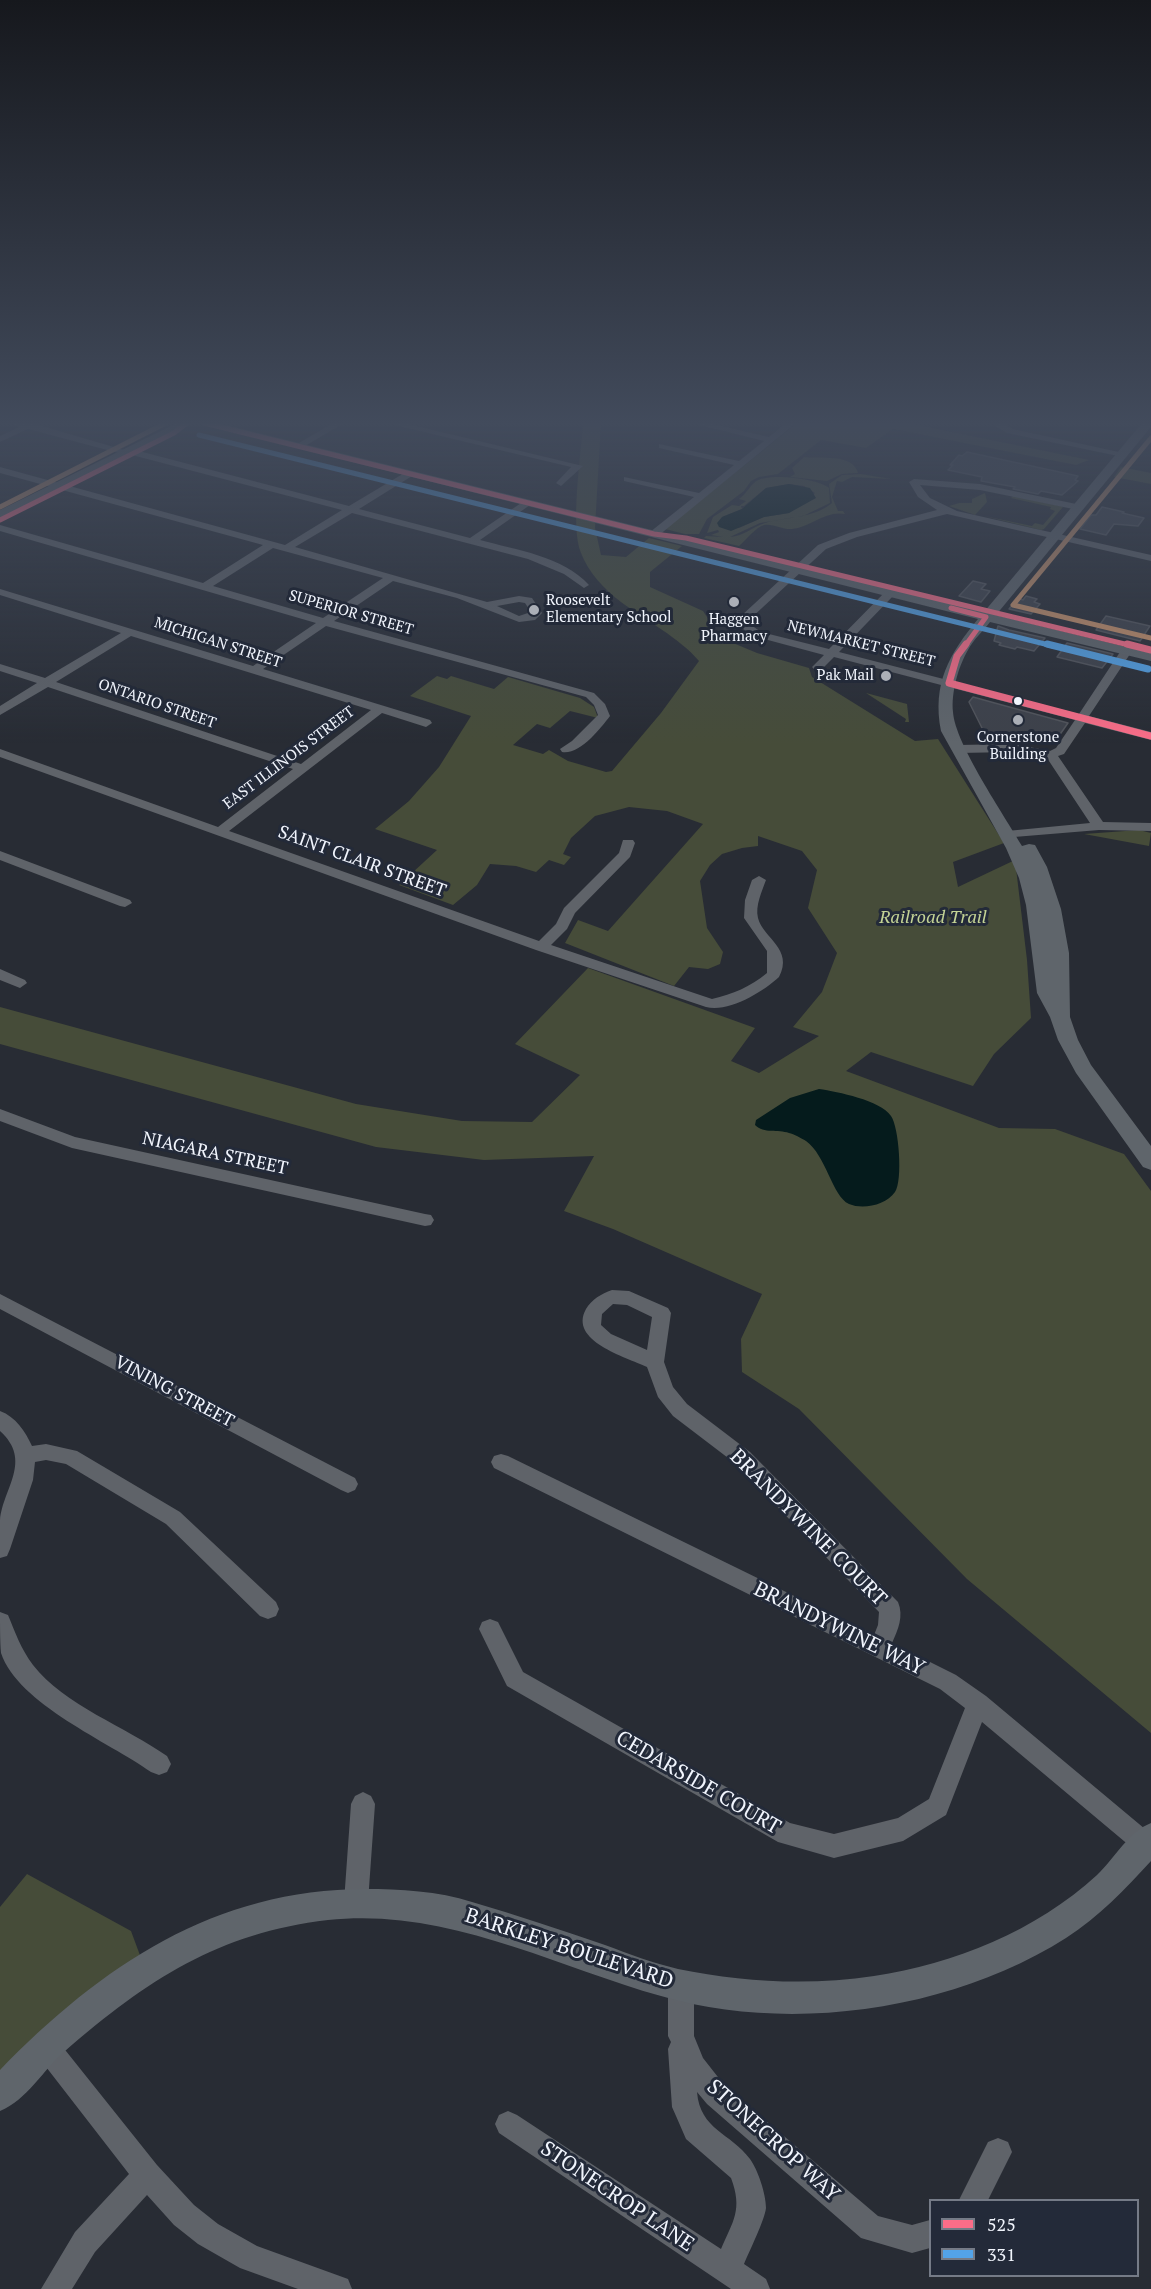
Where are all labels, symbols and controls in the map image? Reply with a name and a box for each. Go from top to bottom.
street label: SUPERIOR STREET [287,587,415,639]
place label: Roosevelt Elementary School [546,592,672,627]
marker: Haggen Pharmacy [727,595,741,609]
marker: Roosevelt Elementary School [527,603,541,617]
place label: Haggen Pharmacy [701,611,767,646]
street label: MICHIGAN STREET [152,614,284,672]
street label: NEWMARKET STREET [785,617,937,671]
place label: Pak Mail [817,667,874,685]
marker: Pak Mail [879,669,893,683]
street label: ONTARIO STREET [96,675,218,733]
unlabelled marker [1012,695,1024,707]
street label: EAST ILLINOIS STREET [220,703,358,813]
marker: Cornerstone Building [1011,713,1025,727]
place label: Cornerstone Building [977,729,1059,764]
street label: SAINT CLAIR STREET [275,822,449,902]
park label: Railroad Trail [879,907,987,929]
street label: NIAGARA STREET [140,1128,290,1180]
street label: VINING STREET [110,1351,238,1433]
street label: BRANDYWINE COURT [724,1444,892,1612]
street label: BRANDYWINE WAY [749,1577,929,1681]
street label: CEDARSIDE COURT [611,1726,785,1840]
street label: BARKLEY BOULEVARD [462,1903,676,1995]
street label: STONECROP WAY [701,2075,845,2207]
street label: STONECROP LANE [535,2136,699,2258]
legend [929,2199,1139,2277]
text: 525 [987,2212,1016,2236]
text: 331 [987,2242,1016,2266]

